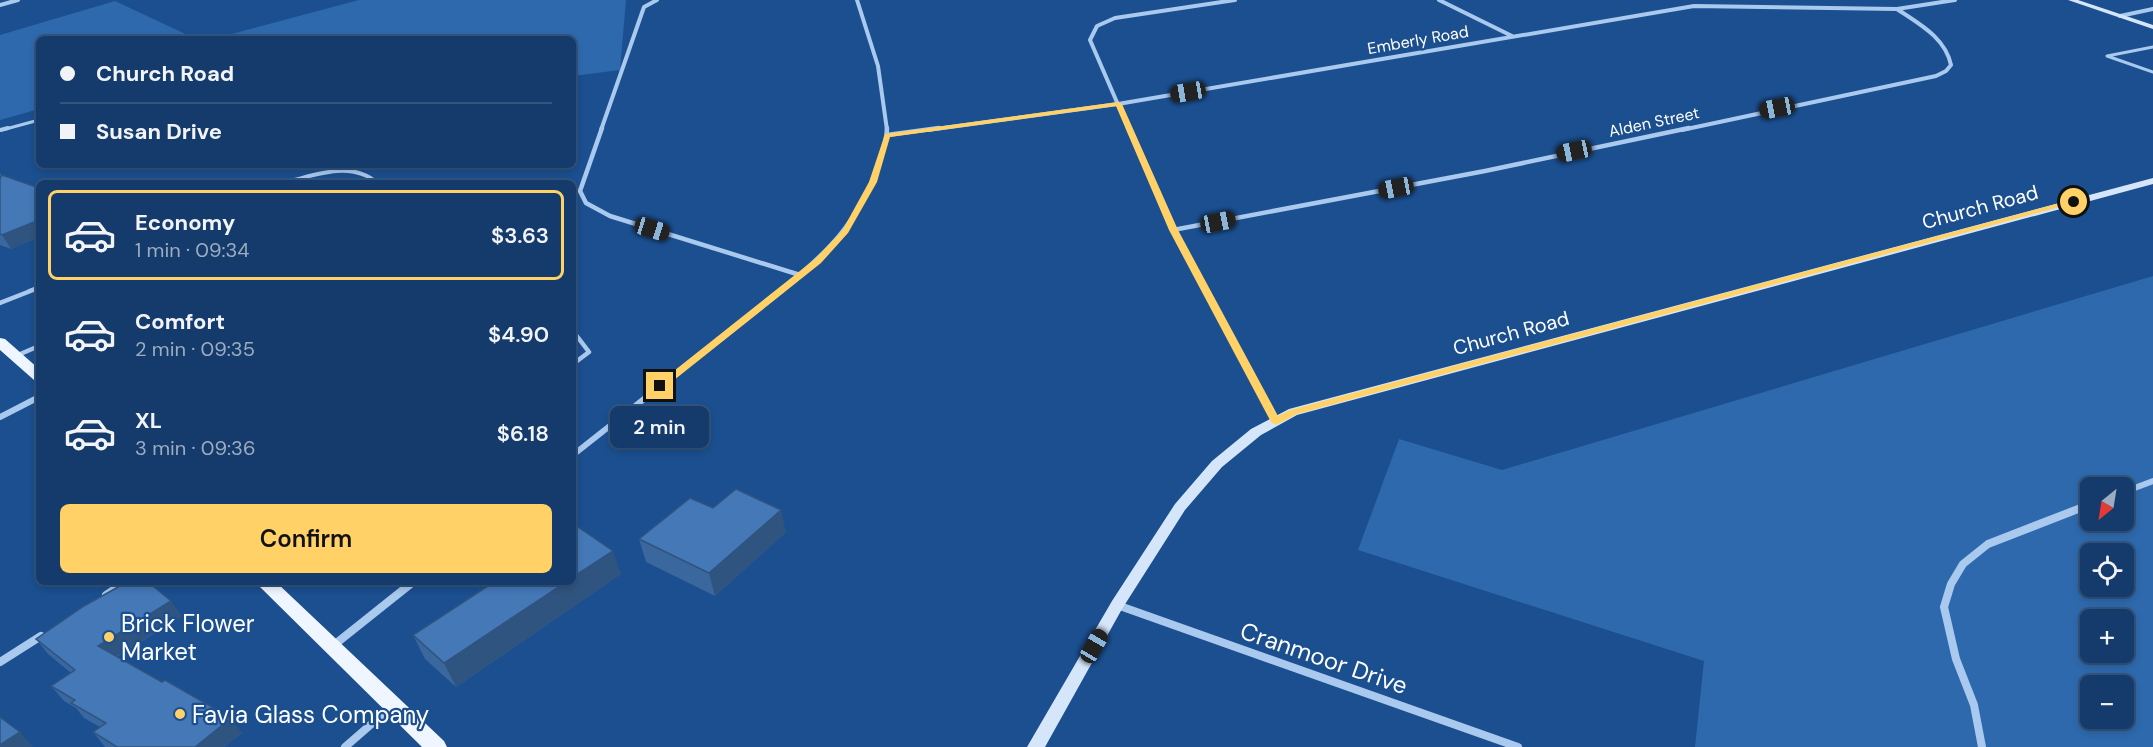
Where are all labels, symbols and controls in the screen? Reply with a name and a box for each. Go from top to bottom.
street label: Emberly Road [1366,21,1470,59]
text: Church Road [96,59,234,88]
car [1169,80,1207,104]
car [1758,96,1796,120]
street label: Alden Street [1607,102,1701,142]
text: Susan Drive [96,117,222,146]
car [1555,138,1593,164]
car [1377,176,1415,200]
street label: Church Road [1919,179,2041,235]
route start [2060,188,2087,215]
icon: car [63,208,117,262]
text: Economy [135,208,235,237]
car [1199,210,1237,234]
car [632,215,672,243]
text: $3.63 [491,221,549,250]
text: 1 min · 09:34 [135,237,250,263]
street label: Church Road [1450,305,1572,361]
icon: car [63,307,117,361]
text: Comfort [135,307,225,336]
text: $4.90 [488,320,549,349]
text: 2 min · 09:35 [135,336,255,362]
route end [646,372,673,399]
icon: car [63,406,117,460]
text: XL [135,406,162,435]
callout: 2 min [610,407,710,449]
text: 2 min [633,414,686,440]
text: $6.18 [497,419,549,448]
text: 3 min · 09:36 [135,435,256,461]
north arrow [2080,477,2134,531]
map controls [2080,477,2134,729]
button: Confirm [60,504,552,573]
button: locate [2080,543,2134,597]
place label: Brick Flower Market [121,608,255,667]
button: + [2080,609,2134,663]
street label: Cranmoor Drive [1236,615,1412,701]
car [1077,626,1111,666]
marker: Brick Flower Market [102,630,116,644]
button: − [2080,675,2134,729]
place label: Favia Glass Company [192,699,429,730]
marker: Favia Glass Company [173,707,187,721]

